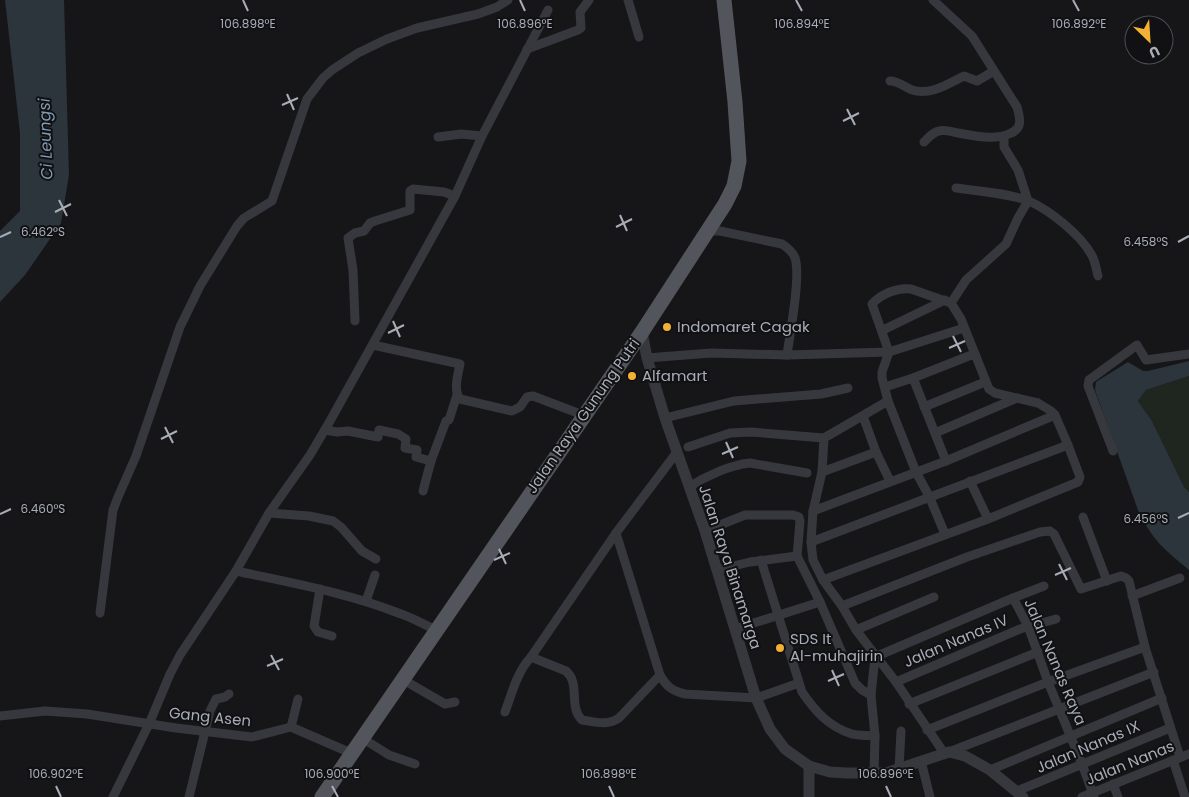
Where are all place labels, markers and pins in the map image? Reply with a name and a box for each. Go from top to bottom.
place label: Indomaret Cagak [677,316,810,337]
marker: Indomaret Cagak [661,321,673,333]
place label: Alfamart [642,365,708,386]
marker: Alfamart [626,370,638,382]
place label: SDS It Al-muhajirin [790,628,883,666]
marker: SDS It Al-muhajirin [774,642,786,654]

